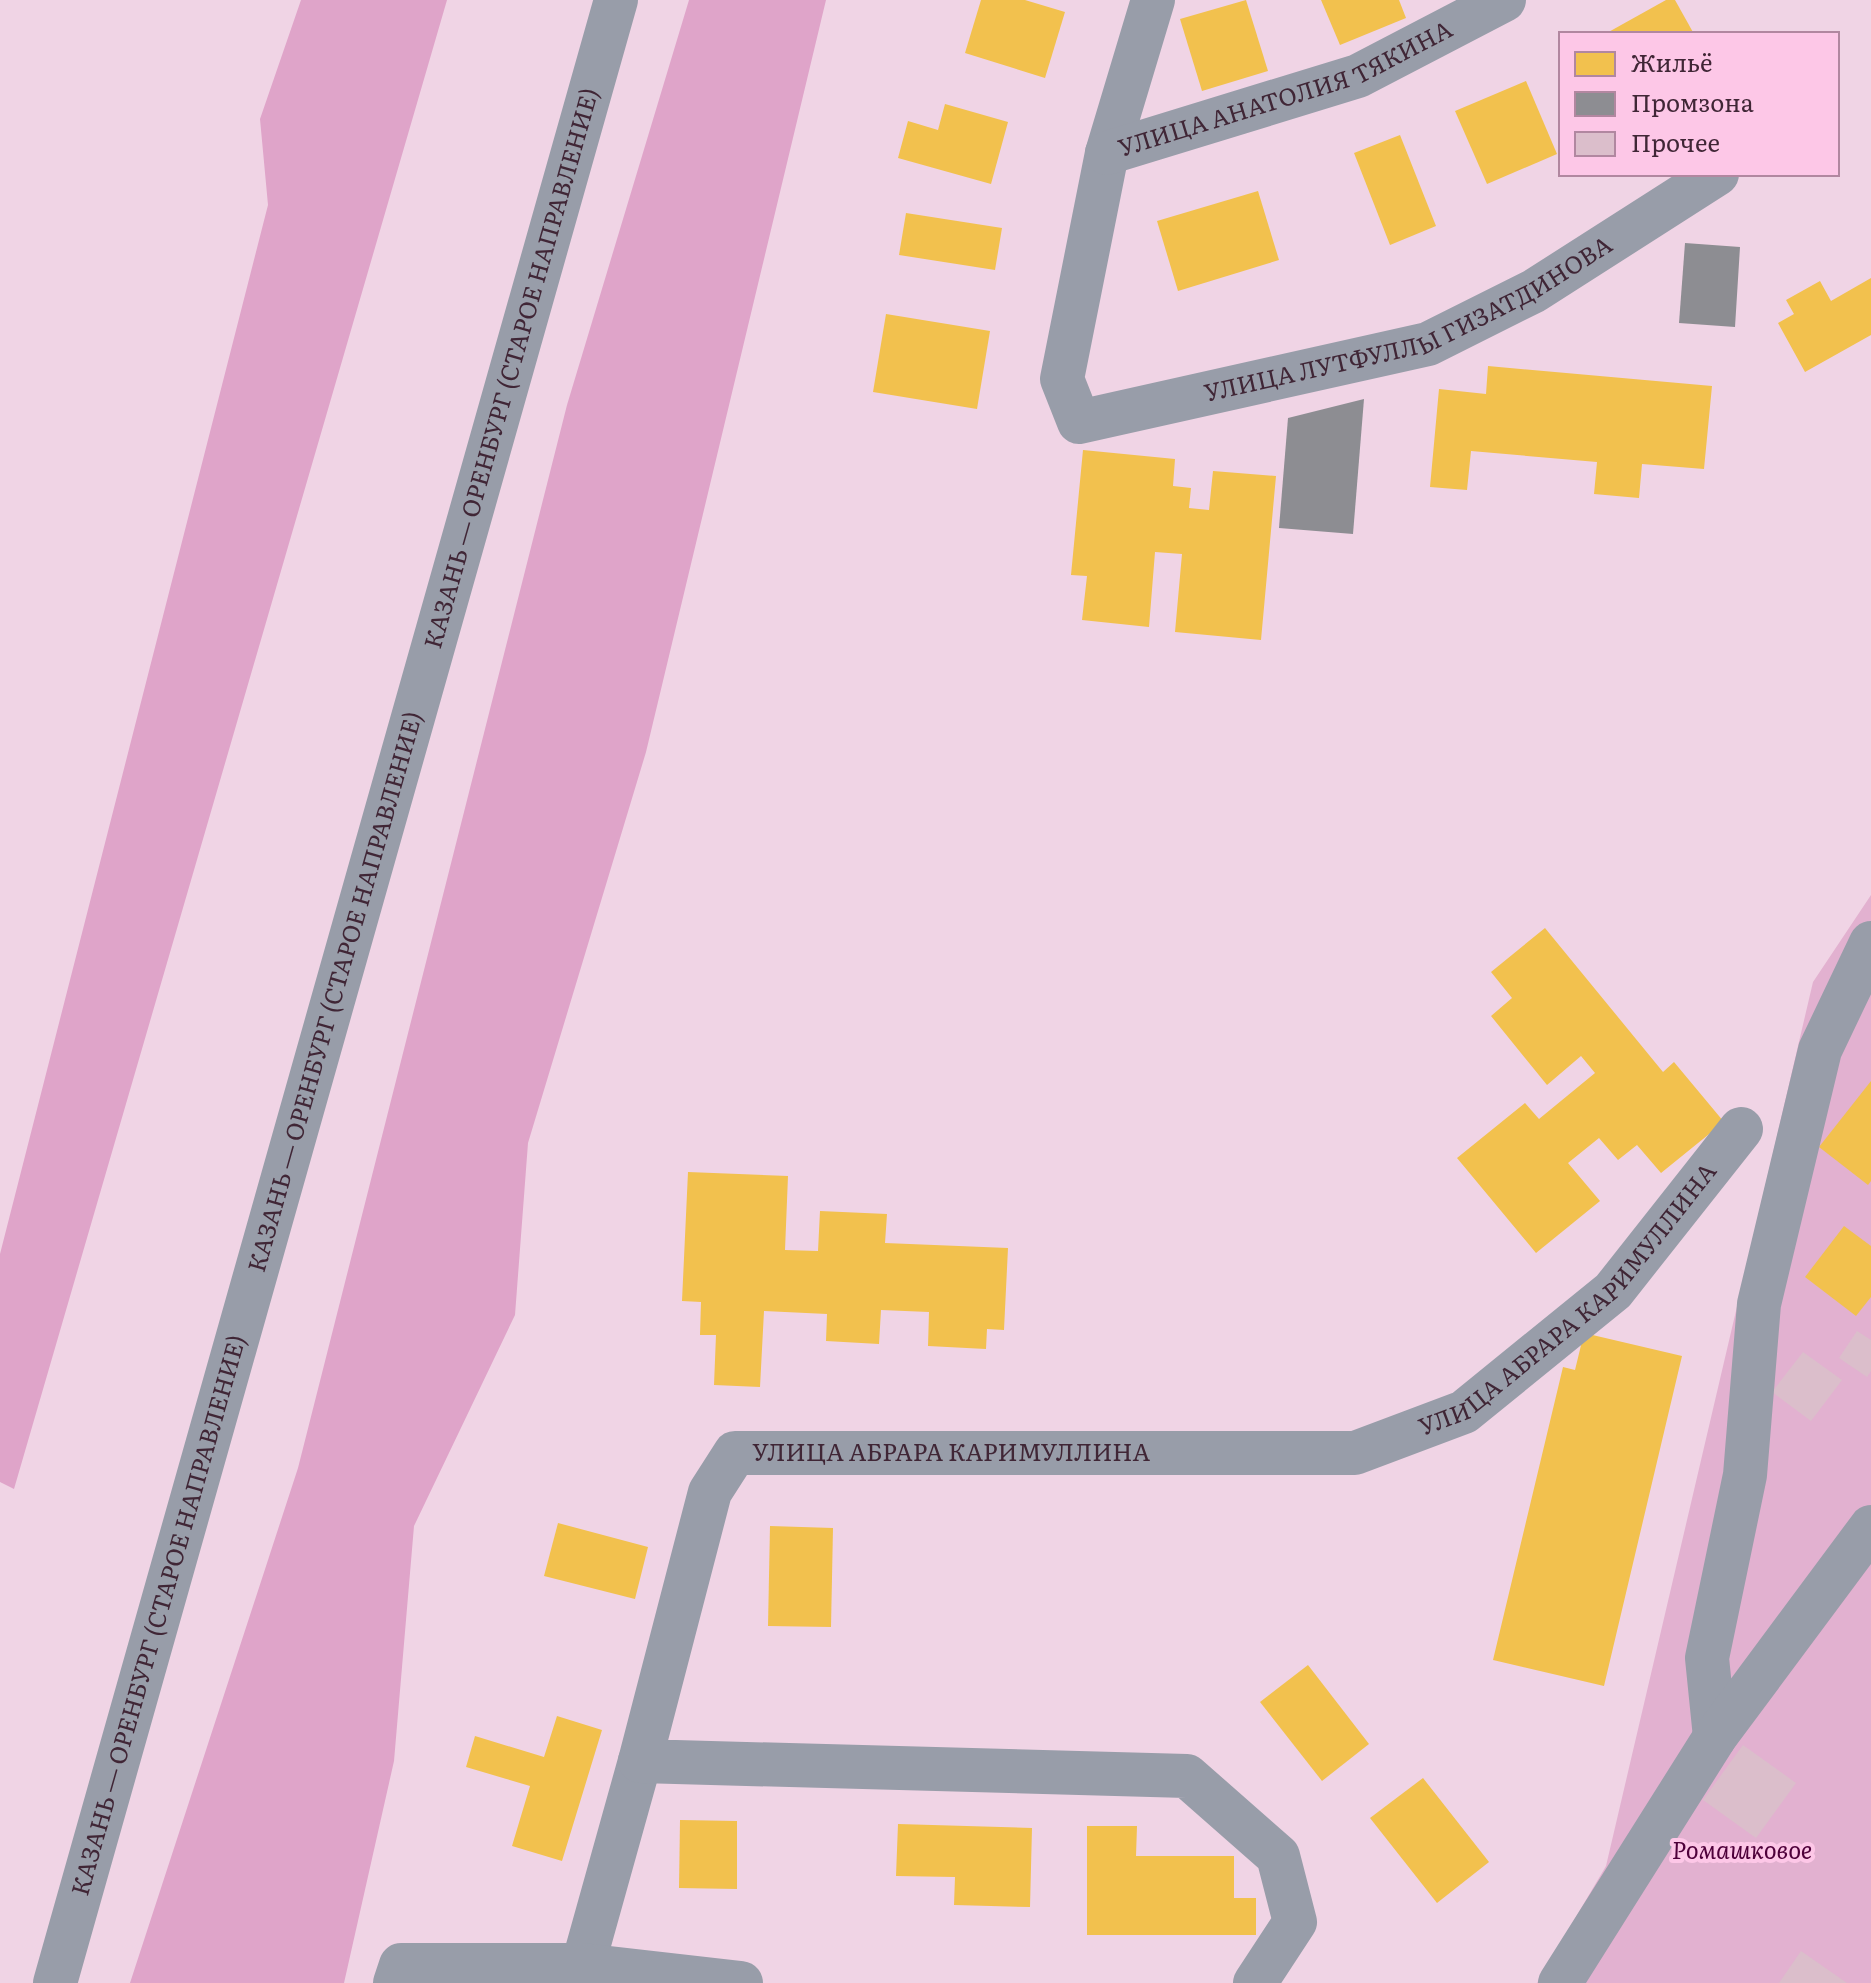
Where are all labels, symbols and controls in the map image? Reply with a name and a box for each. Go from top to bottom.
street label: УЛИЦА АНАТОЛИЯ ТЯКИНА [1113,10,1458,164]
legend [1559,32,1839,176]
text: Жильё [1631,44,1712,79]
street label: КАЗАНЬ — ОРЕНБУРГ (СТАРОЕ НАПРАВЛЕНИЕ) [413,83,605,652]
text: Промзона [1631,84,1754,119]
text: Прочее [1631,124,1720,159]
street label: УЛИЦА ЛУТФУЛЛЫ ГИЗАТДИНОВА [1200,225,1618,409]
street label: КАЗАНЬ — ОРЕНБУРГ (СТАРОЕ НАПРАВЛЕНИЕ) [237,707,429,1276]
street label: УЛИЦА АБРАРА КАРИМУЛЛИНА [1413,1154,1723,1443]
street label: КАЗАНЬ — ОРЕНБУРГ (СТАРОЕ НАПРАВЛЕНИЕ) [61,1330,253,1899]
street label: УЛИЦА АБРАРА КАРИМУЛЛИНА [752,1433,1150,1468]
park label: Ромашковое [1672,1831,1812,1866]

